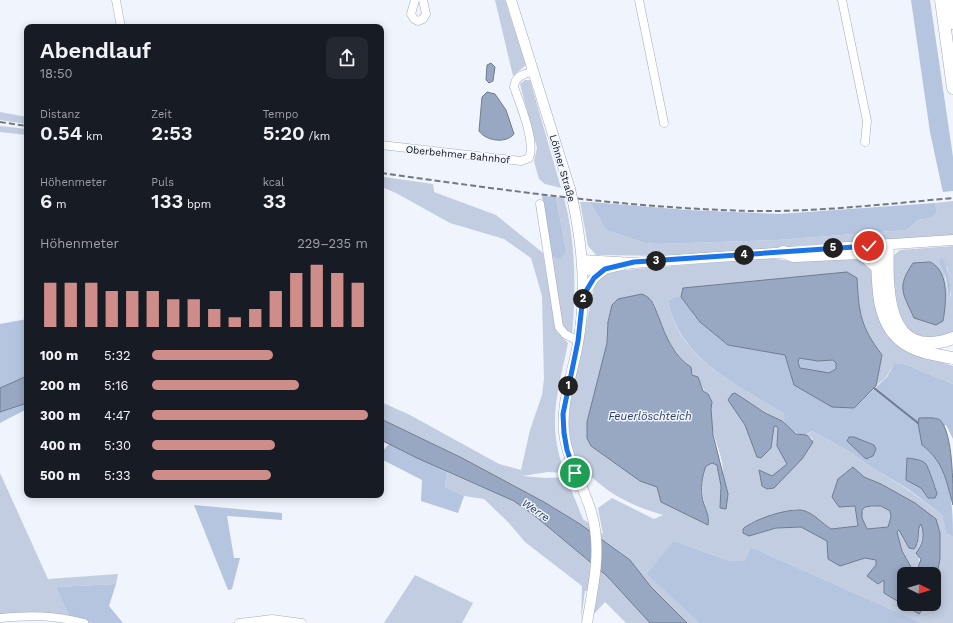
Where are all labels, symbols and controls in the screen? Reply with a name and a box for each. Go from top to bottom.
button: share [326,37,368,79]
text: Abendlauf [40,38,151,63]
text: 18:50 [40,66,73,81]
text: Distanz [40,108,80,121]
text: Zeit [151,108,172,121]
text: Tempo [263,108,298,121]
text: 0.54 [40,121,82,145]
text: 2:53 [151,121,193,145]
text: 5:20 [263,121,305,145]
text: km [82,130,103,143]
text: /km [305,130,330,143]
street label: Löhner Straße [548,133,577,203]
street label: Oberbehmer Bahnhof [405,144,511,165]
text: Höhenmeter [40,176,107,189]
text: Puls [151,176,174,189]
text: kcal [263,176,284,189]
text: 6 [40,189,52,213]
text: 133 [151,189,183,213]
text: 33 [263,189,286,213]
text: m [52,198,67,211]
text: bpm [183,198,211,211]
pin [852,229,886,263]
icon: check [858,235,880,257]
text: Höhenmeter [40,236,119,251]
text: 229–235 m [297,236,368,251]
pin: 5 [823,238,843,258]
text: 5 [830,241,836,254]
pin: 4 [734,245,754,265]
text: 4 [740,248,748,261]
pin: 3 [646,251,666,271]
text: 3 [653,254,659,267]
pin: 2 [573,289,593,309]
text: 2 [580,292,586,305]
text: 100 m [40,348,78,363]
text: 5:32 [104,348,131,363]
pin: 1 [558,376,578,396]
text: 200 m [40,378,80,393]
text: 5:16 [104,378,128,393]
text: 1 [566,379,570,392]
text: 300 m [40,408,80,423]
text: 4:47 [104,408,130,423]
water label: Feuerlöschteich [608,410,692,423]
text: 400 m [40,438,81,453]
text: 5:30 [104,438,131,453]
pin [558,456,592,490]
icon: arrive [564,462,586,484]
text: 500 m [40,468,80,483]
text: 5:33 [104,468,131,483]
water label: Werre [519,496,552,524]
north arrow [897,567,941,611]
map controls [897,567,941,611]

